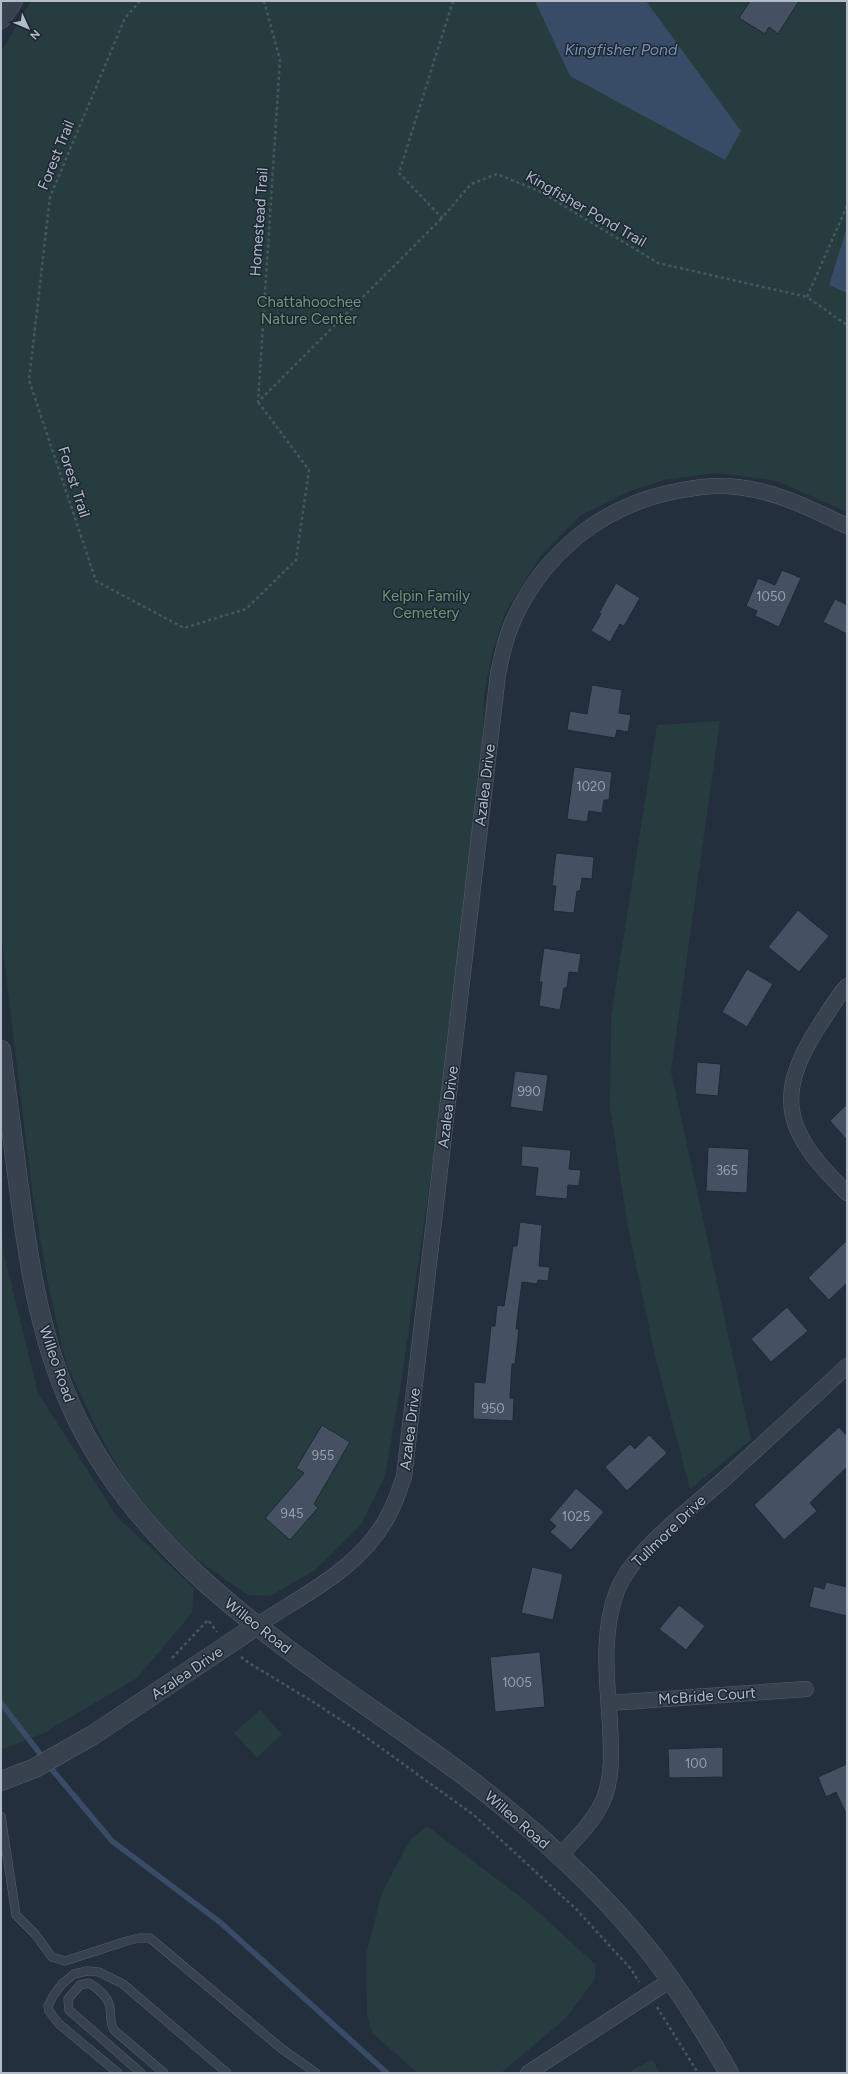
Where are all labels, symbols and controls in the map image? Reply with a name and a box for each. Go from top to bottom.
north arrow [8,8,48,48]
text: N [27,27,42,42]
water label: Kingfisher Pond [565,40,678,59]
street label: Forest Trail [34,118,78,192]
street label: Homestead Trail [246,167,272,277]
street label: Kingfisher Pond Trail [522,167,650,251]
park label: Chattahoochee Nature Center [257,293,361,328]
street label: Forest Trail [54,444,94,520]
park label: Kelpin Family Cemetery [382,587,470,622]
house number: 1050 [756,589,786,604]
street label: Azalea Drive [471,743,499,827]
house number: 1020 [576,779,606,794]
street label: Azalea Drive [434,1065,462,1149]
house number: 990 [517,1084,541,1099]
house number: 365 [716,1163,738,1178]
street label: Willeo Road [36,1323,78,1405]
street label: Azalea Drive [396,1387,424,1471]
house number: 950 [481,1401,505,1416]
house number: 955 [312,1448,334,1463]
street label: Tullmore Drive [628,1491,710,1571]
house number: 945 [281,1506,303,1521]
house number: 1025 [562,1509,590,1524]
street label: Willeo Road [221,1594,295,1658]
street label: Azalea Drive [148,1642,226,1704]
house number: 1005 [502,1675,532,1690]
street label: McBride Court [658,1684,757,1708]
house number: 100 [685,1756,707,1771]
street label: Willeo Road [481,1787,553,1853]

